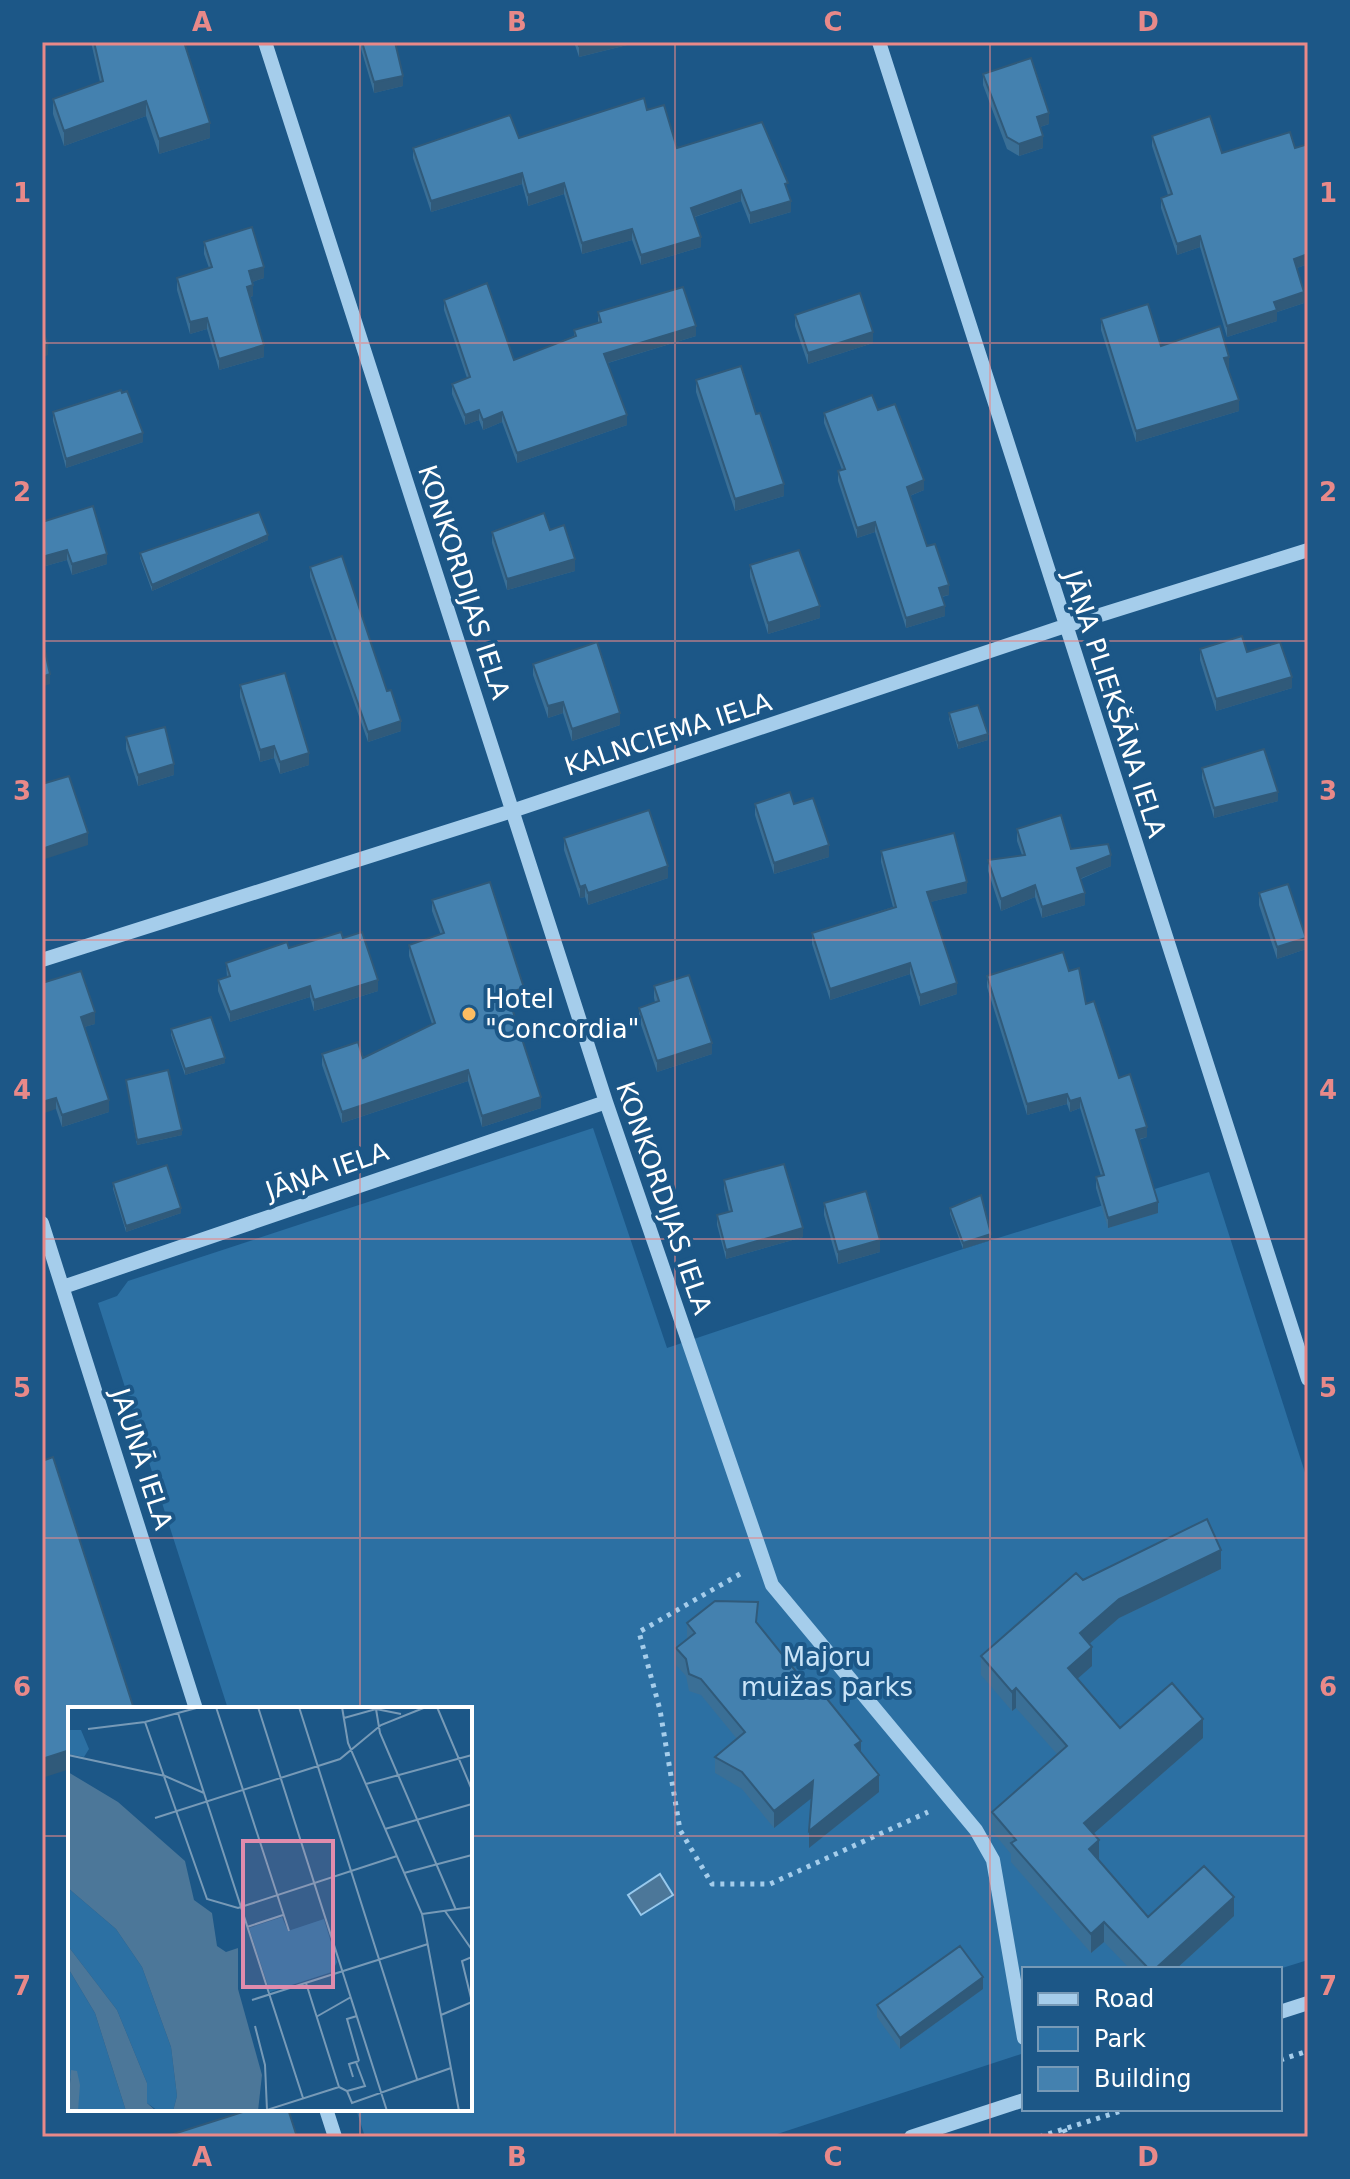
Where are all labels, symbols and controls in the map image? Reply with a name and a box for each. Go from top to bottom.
text: A [192,7,212,37]
text: B [507,7,527,37]
text: C [823,7,843,37]
text: D [1137,7,1159,37]
text: 1 [13,178,31,208]
text: 1 [1319,178,1337,208]
street label: KONKORDIJAS IELA [412,461,516,703]
text: 2 [13,477,31,507]
text: 2 [1319,477,1337,507]
street label: JĀŅA PLIEKŠĀNA IELA [1056,564,1173,842]
street label: KALNCIEMA IELA [561,686,776,782]
text: 3 [13,776,31,806]
text: 3 [1319,776,1337,806]
place label: Hotel "Concordia" [485,984,640,1044]
marker: Hotel "Concordia" [460,1005,478,1023]
text: 4 [13,1075,31,1105]
text: 4 [1319,1075,1337,1105]
street label: KONKORDIJAS IELA [610,1078,718,1318]
street label: JĀŅA IELA [260,1136,393,1208]
text: 5 [13,1373,31,1403]
text: 5 [1319,1373,1337,1403]
street label: JAUNĀ IELA [104,1383,179,1533]
park label: Majoru muižas parks [741,1642,913,1702]
text: 6 [13,1672,31,1702]
text: 6 [1319,1672,1337,1702]
inset map [68,1707,472,2111]
legend [1022,1967,1282,2111]
text: 7 [13,1971,31,2001]
text: 7 [1319,1971,1337,2001]
text: Road [1094,1985,1154,2013]
text: Park [1094,2025,1146,2053]
text: Building [1094,2065,1191,2093]
text: A [192,2142,212,2172]
text: B [507,2142,527,2172]
text: C [823,2142,843,2172]
text: D [1137,2142,1159,2172]

